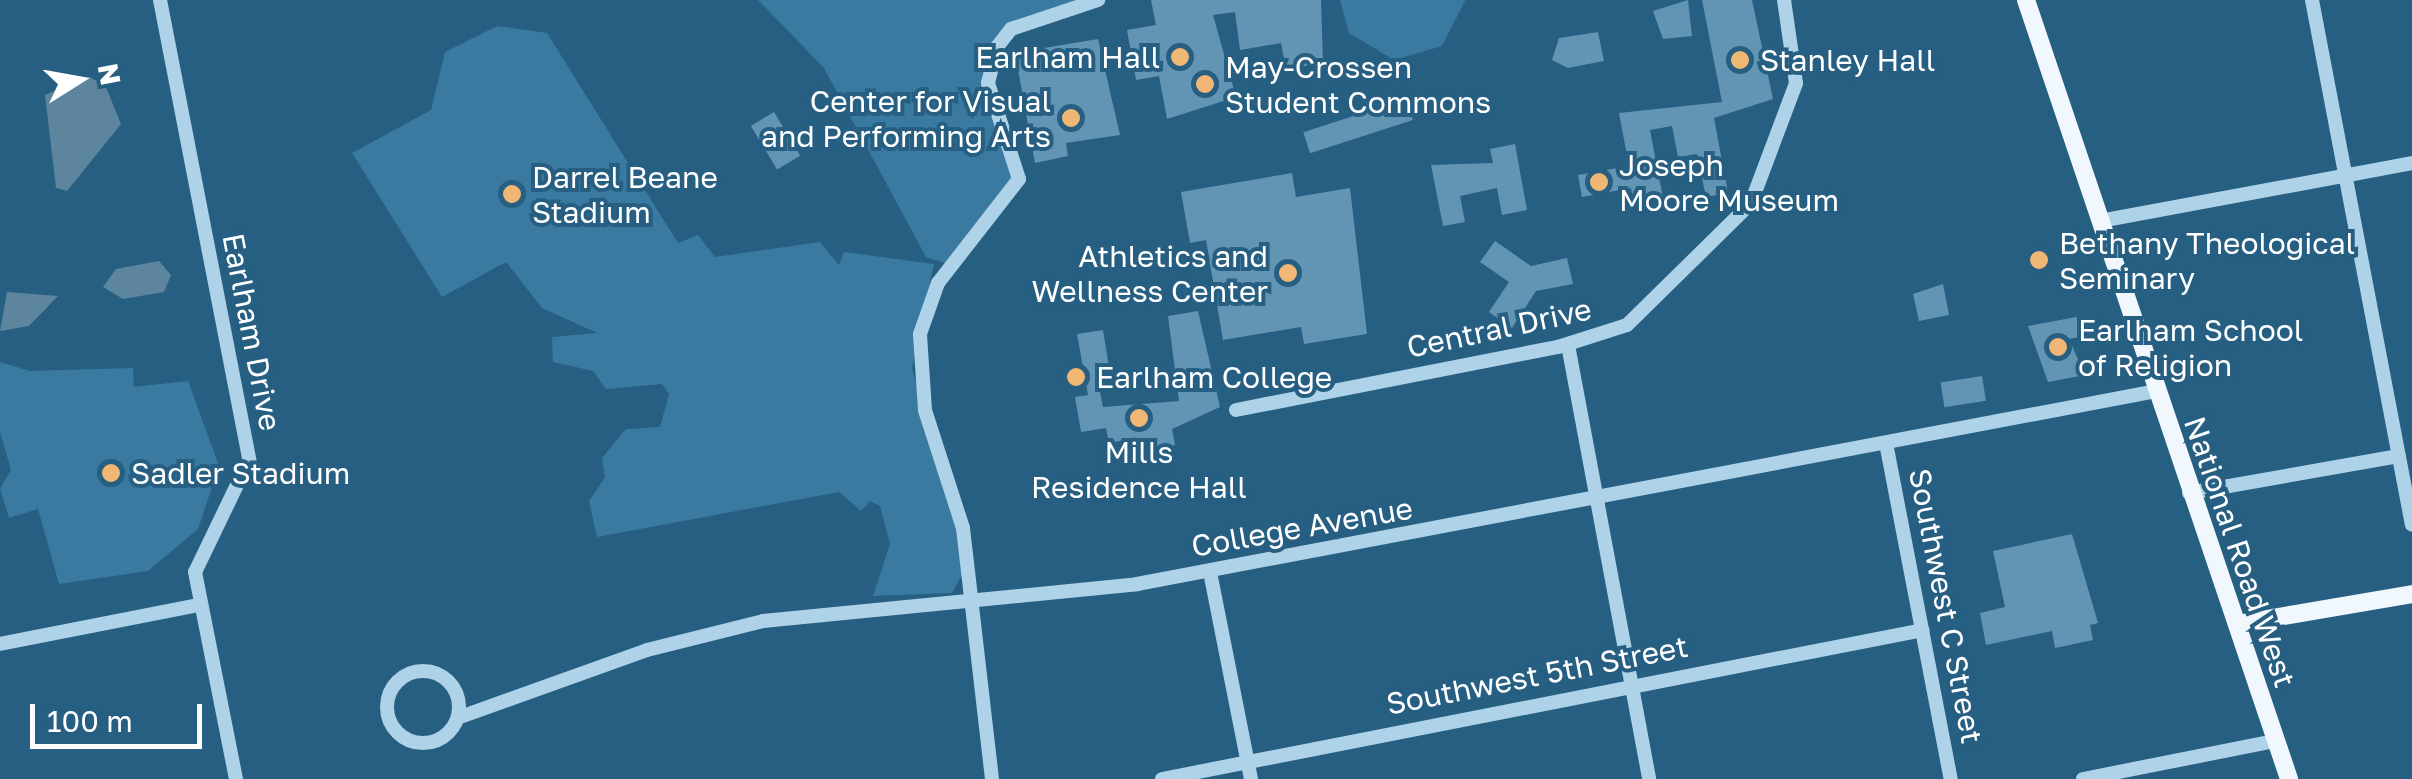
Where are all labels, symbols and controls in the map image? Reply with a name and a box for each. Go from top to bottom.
north arrow [30,30,130,130]
place label: Earlham Hall [975,39,1160,75]
place label: Stanley Hall [1760,42,1935,78]
marker: Earlham Hall [1169,46,1191,68]
place label: May-Crossen Student Commons [1225,49,1491,120]
marker: Stanley Hall [1729,49,1751,71]
text: N [92,61,128,88]
marker: May-Crossen Student Commons [1194,73,1216,95]
place label: Center for Visual and Performing Arts [761,83,1051,154]
marker: Center for Visual and Performing Arts [1060,107,1082,129]
place label: Joseph Moore Museum [1619,147,1839,218]
place label: Darrel Beane Stadium [532,159,718,230]
marker: Joseph Moore Museum [1588,171,1610,193]
marker: Darrel Beane Stadium [501,183,523,205]
place label: Bethany Theological Seminary [2059,225,2355,296]
street label: Earlham Drive [215,230,289,434]
place label: Athletics and Wellness Center [1032,238,1268,308]
marker: Bethany Theological Seminary [2028,249,2050,271]
marker: Athletics and Wellness Center [1277,262,1299,284]
street label: Central Drive [1403,291,1595,365]
place label: Earlham School of Religion [2078,312,2303,382]
marker: Earlham School of Religion [2047,336,2069,358]
place label: Earlham College [1096,359,1332,395]
marker: Earlham College [1065,366,1087,388]
marker: Mills Residence Hall [1128,407,1150,429]
street label: National Road West [2177,412,2303,692]
place label: Mills Residence Hall [1031,434,1247,504]
place label: Sadler Stadium [131,455,350,491]
marker: Sadler Stadium [100,462,122,484]
street label: Southwest C Street [1902,466,1990,746]
street label: College Avenue [1189,490,1415,564]
street label: Southwest 5th Street [1383,628,1691,722]
scale bar [35,684,208,746]
text: 100 m [47,703,133,739]

